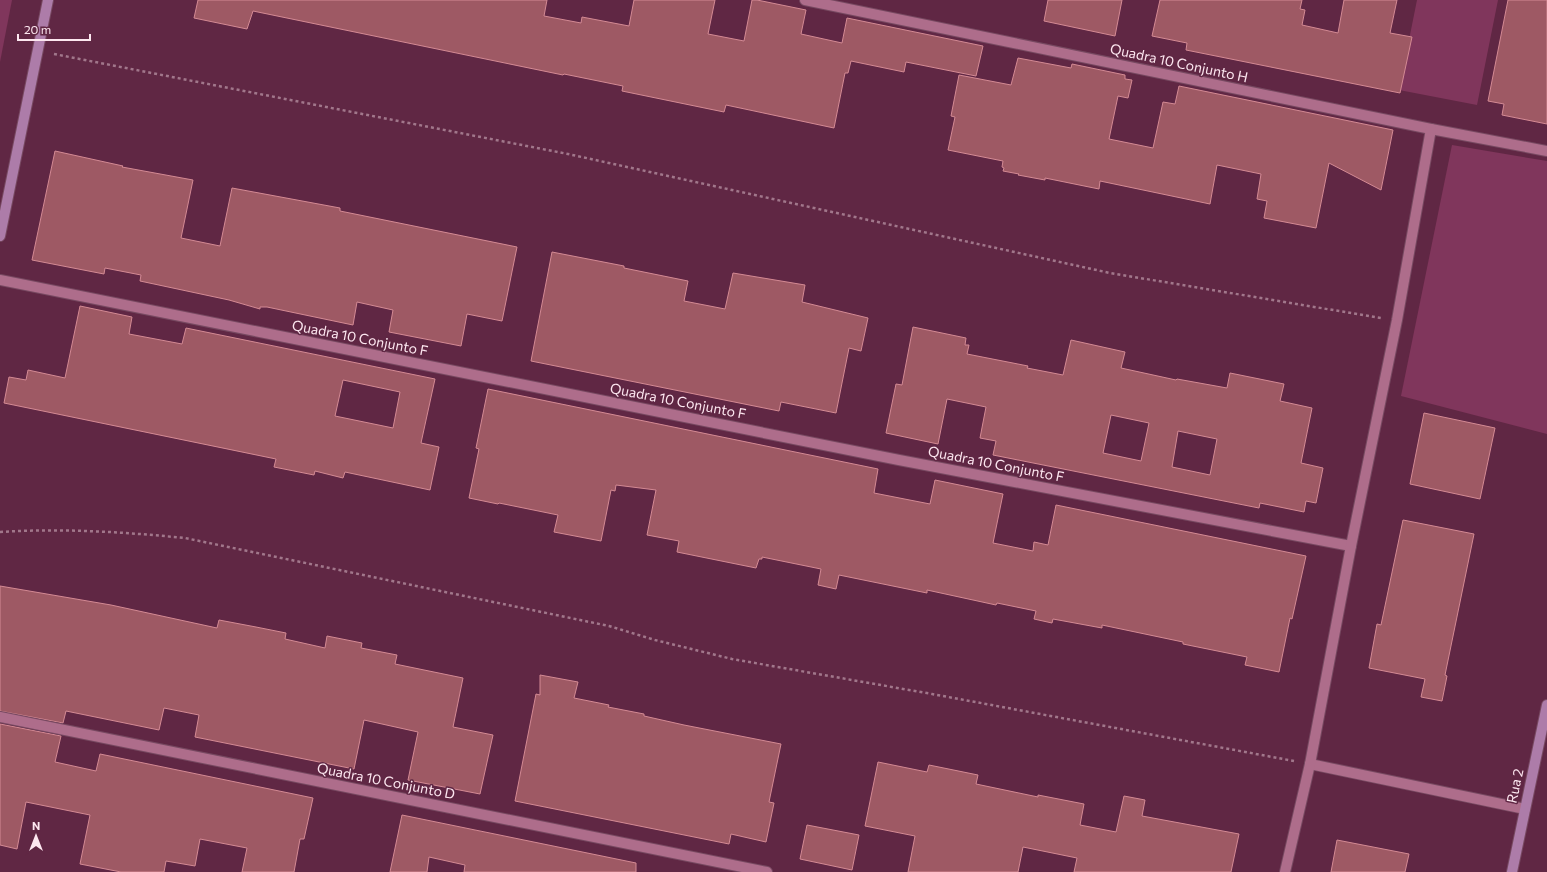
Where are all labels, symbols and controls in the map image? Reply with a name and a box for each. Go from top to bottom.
scale bar [18,16,90,42]
text: 20 m [24,22,51,36]
street label: Quadra 10 Conjunto H [1109,40,1250,85]
street label: Quadra 10 Conjunto F [291,316,429,359]
street label: Quadra 10 Conjunto F [609,379,747,422]
street label: Quadra 10 Conjunto F [927,442,1065,485]
street label: Quadra 10 Conjunto D [316,759,457,802]
street label: Rua 2 [1503,767,1527,805]
north arrow [16,816,56,856]
text: N [32,819,40,832]

